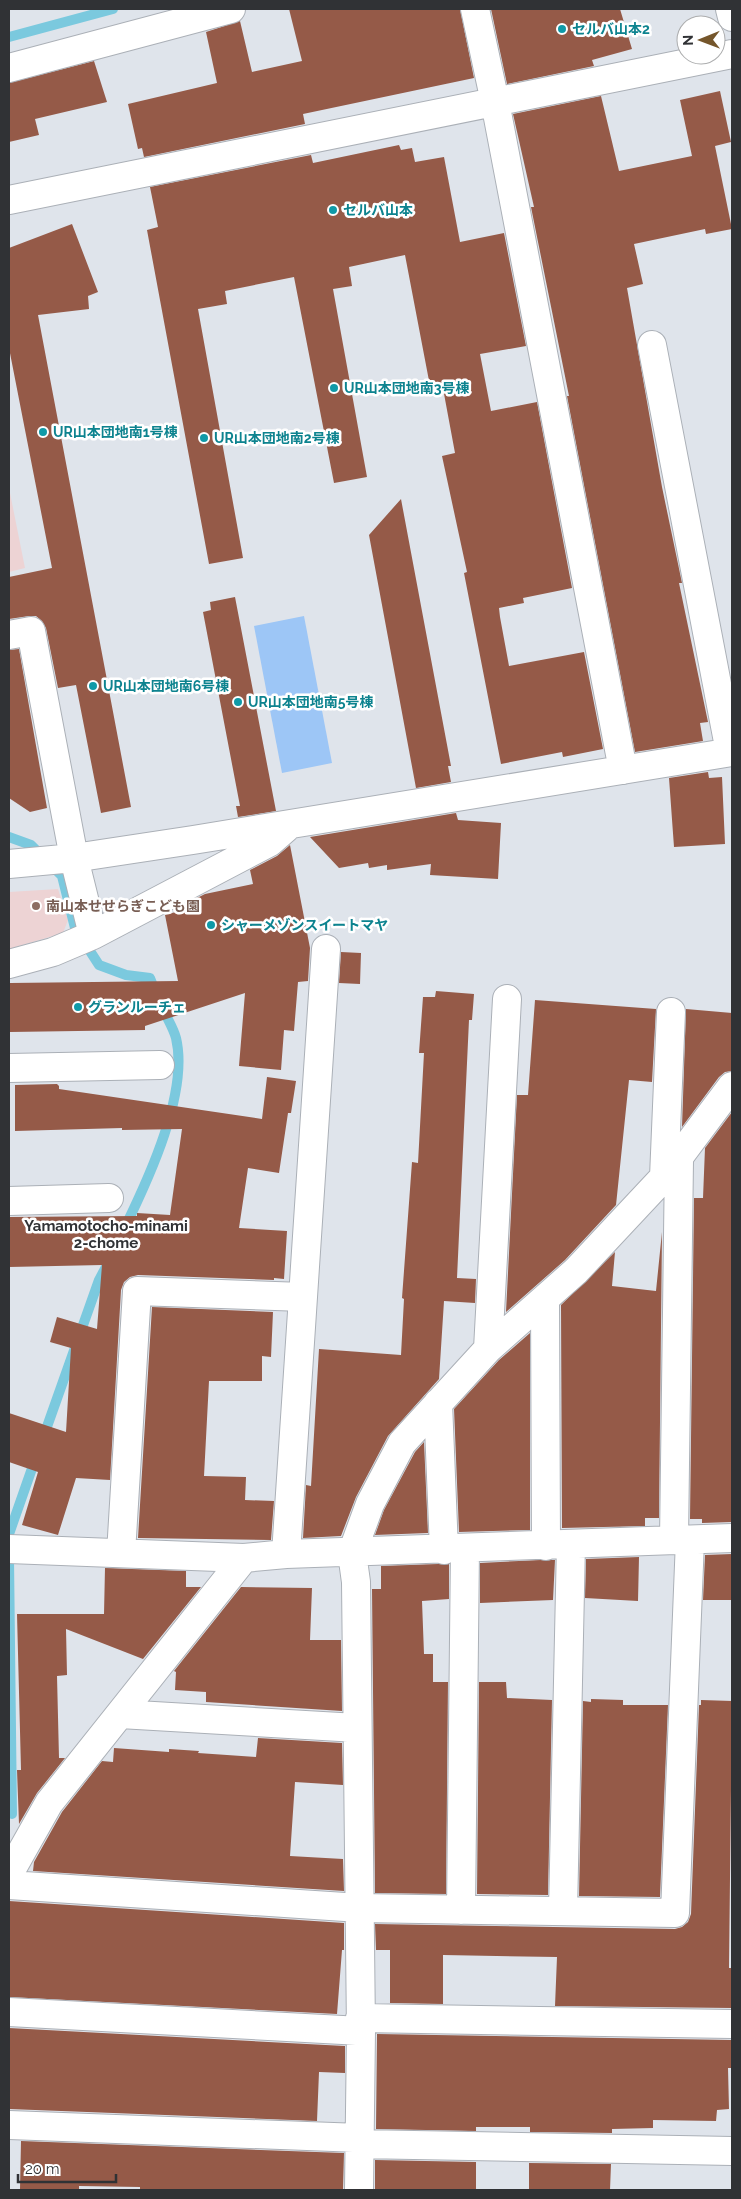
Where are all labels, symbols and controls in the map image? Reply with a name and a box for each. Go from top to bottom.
north arrow [676,15,726,65]
place label: セルバ山本2 [572,21,650,37]
marker: セルバ山本2 [556,23,568,35]
text: N [680,35,696,46]
place label: セルバ山本 [343,202,413,218]
marker: セルバ山本 [327,204,339,216]
place label: UR山本団地南3号棟 [344,380,470,396]
marker: UR山本団地南3号棟 [328,382,340,394]
place label: UR山本団地南1号棟 [53,424,178,440]
marker: UR山本団地南1号棟 [37,426,49,438]
place label: UR山本団地南2号棟 [214,430,340,446]
marker: UR山本団地南2号棟 [198,432,210,444]
place label: UR山本団地南6号棟 [103,678,229,694]
marker: UR山本団地南6号棟 [87,680,99,692]
place label: UR山本団地南5号棟 [248,694,374,710]
marker: UR山本団地南5号棟 [232,696,244,708]
place label: 南山本せせらぎこども園 [46,898,200,914]
marker: 南山本せせらぎこども園 [30,900,42,912]
place label: シャーメゾンスイートマヤ [221,917,388,933]
marker: シャーメゾンスイートマヤ [205,919,217,931]
place label: グランルーチェ [88,999,186,1015]
marker: グランルーチェ [72,1001,84,1013]
district label: Yamamotocho-minami 2-chome [24,1217,188,1252]
scale bar [18,2152,115,2184]
text: 20 m [25,2160,60,2178]

